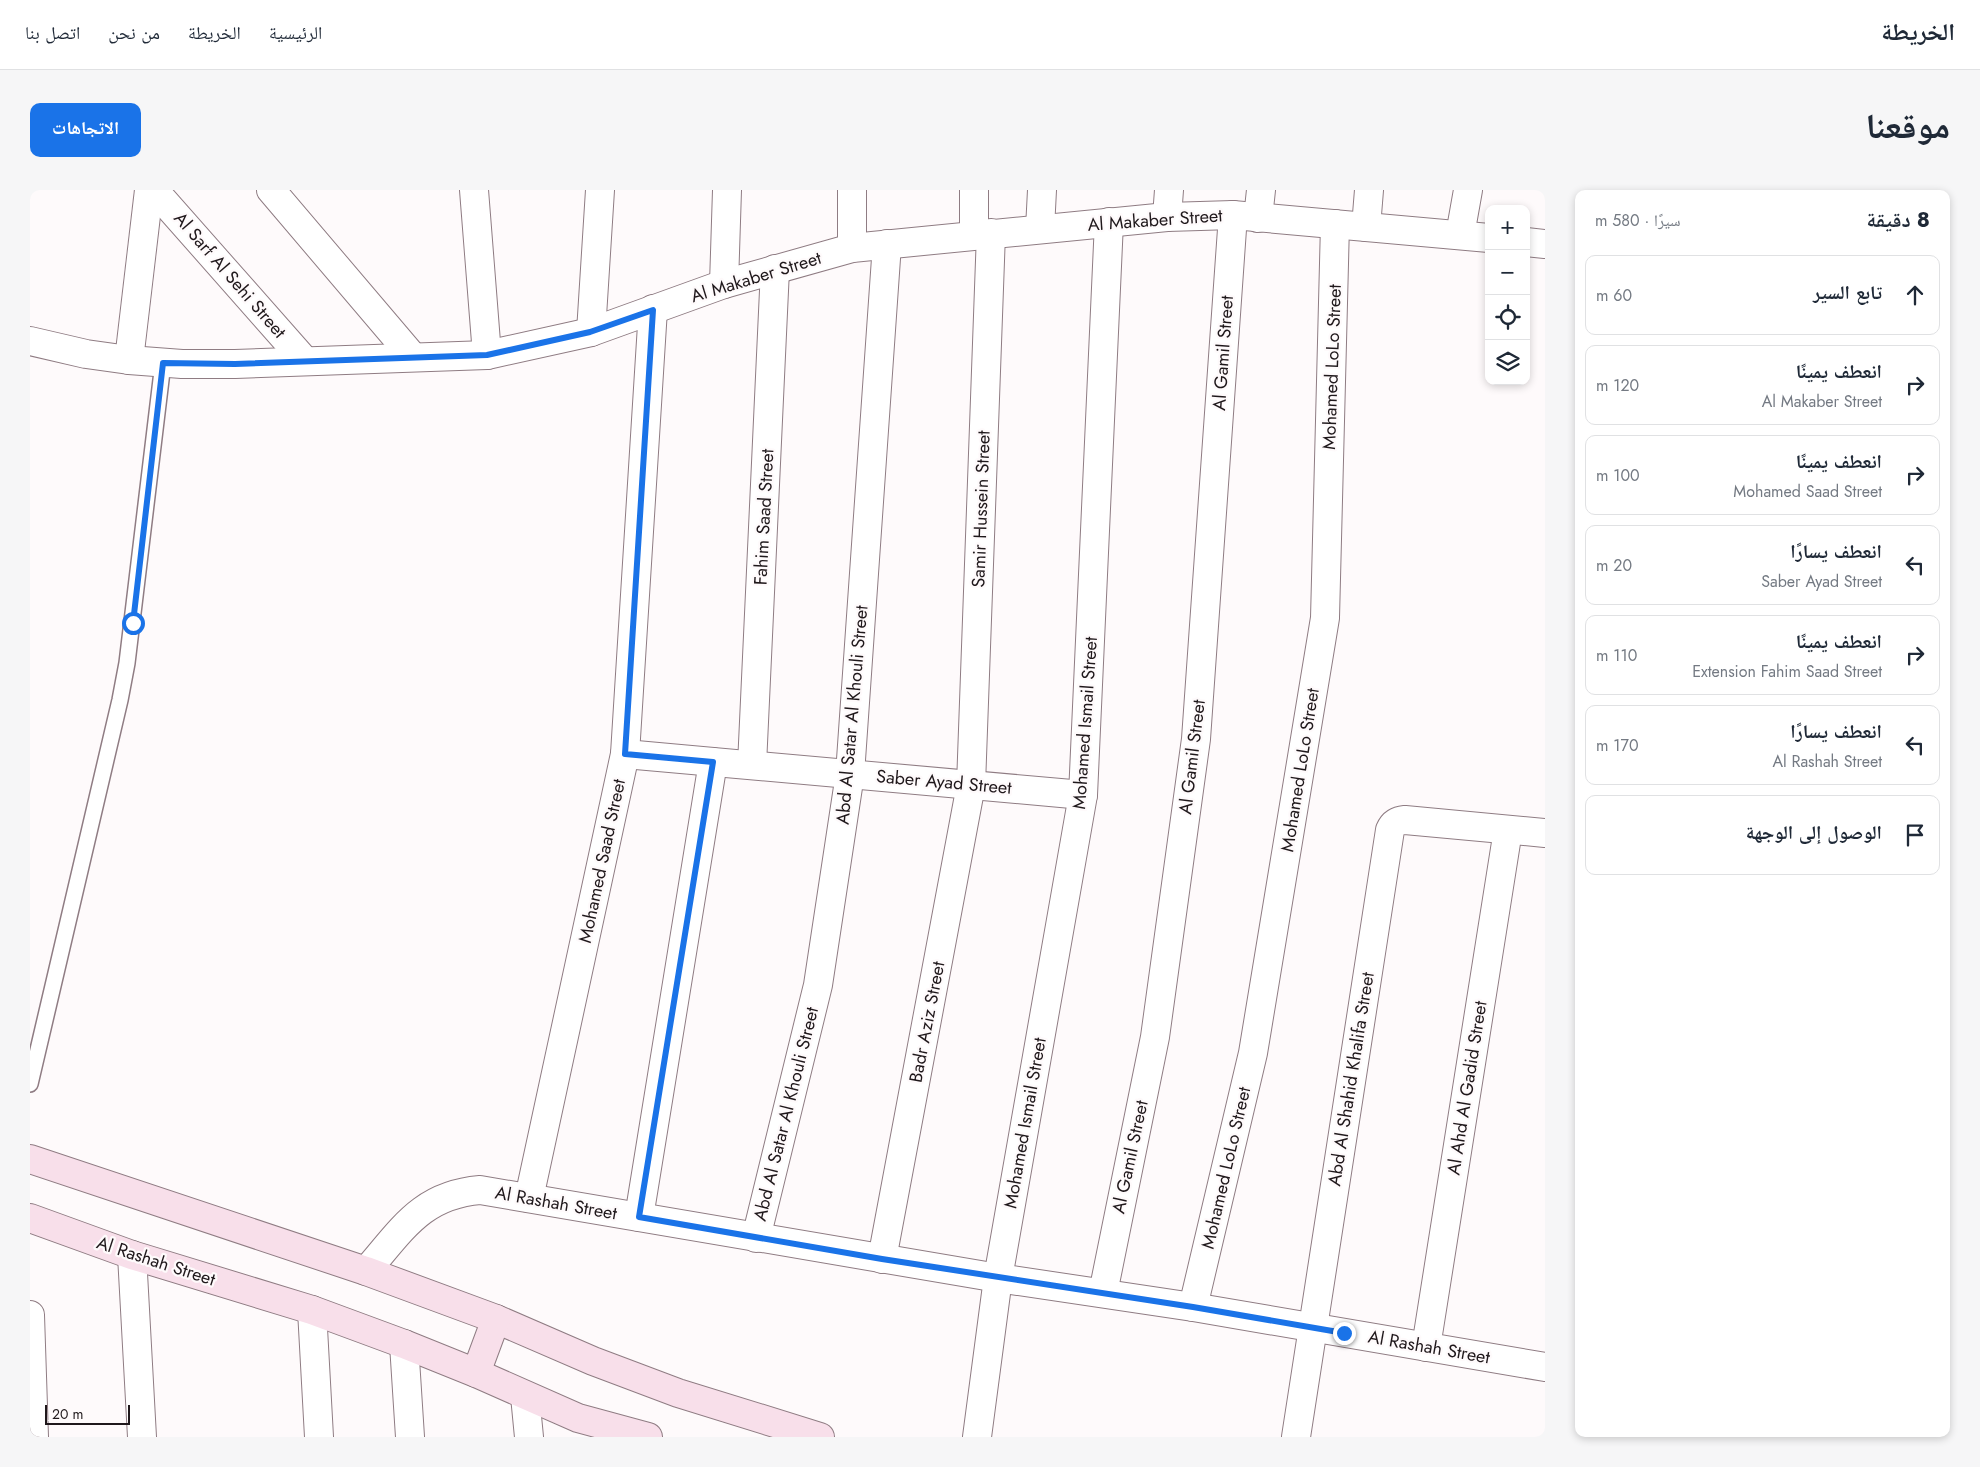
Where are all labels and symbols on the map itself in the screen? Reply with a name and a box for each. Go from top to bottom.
street label: Al Makaber Street [1087,202,1224,238]
street label: Al Sarf Al Sehi Street [168,206,293,344]
street label: Al Makaber Street [688,245,825,309]
street label: Mohamed LoLo Street [1316,283,1348,450]
street label: Al Gamil Street [1206,294,1240,411]
street label: Samir Hussein Street [965,429,997,588]
street label: Fahim Saad Street [747,448,781,586]
street label: Abd Al Satar Al Khouli Street [829,604,875,826]
route start [122,612,145,635]
street label: Mohamed Ismail Street [1066,635,1104,810]
street label: Mohamed LoLo Street [1274,685,1326,854]
street label: Al Gamil Street [1172,698,1212,816]
street label: Saber Ayad Street [875,763,1013,801]
street label: Mohamed Saad Street [572,776,632,946]
street label: Badr Aziz Street [903,959,952,1085]
street label: Abd Al Shahid Khalifa Street [1321,970,1381,1188]
street label: Al Ahd Al Gadid Street [1440,998,1494,1177]
street label: Abd Al Satar Al Khouli Street [747,1004,825,1224]
street label: Mohamed Ismail Street [997,1035,1053,1210]
street label: Mohamed LoLo Street [1195,1084,1257,1252]
street label: Al Gamil Street [1105,1097,1155,1216]
street label: Al Rashah Street [493,1179,620,1227]
street label: Al Rashah Street [93,1230,219,1293]
route end [1333,1322,1356,1345]
street label: Al Rashah Street [1366,1323,1493,1371]
scale bar [45,1402,130,1425]

